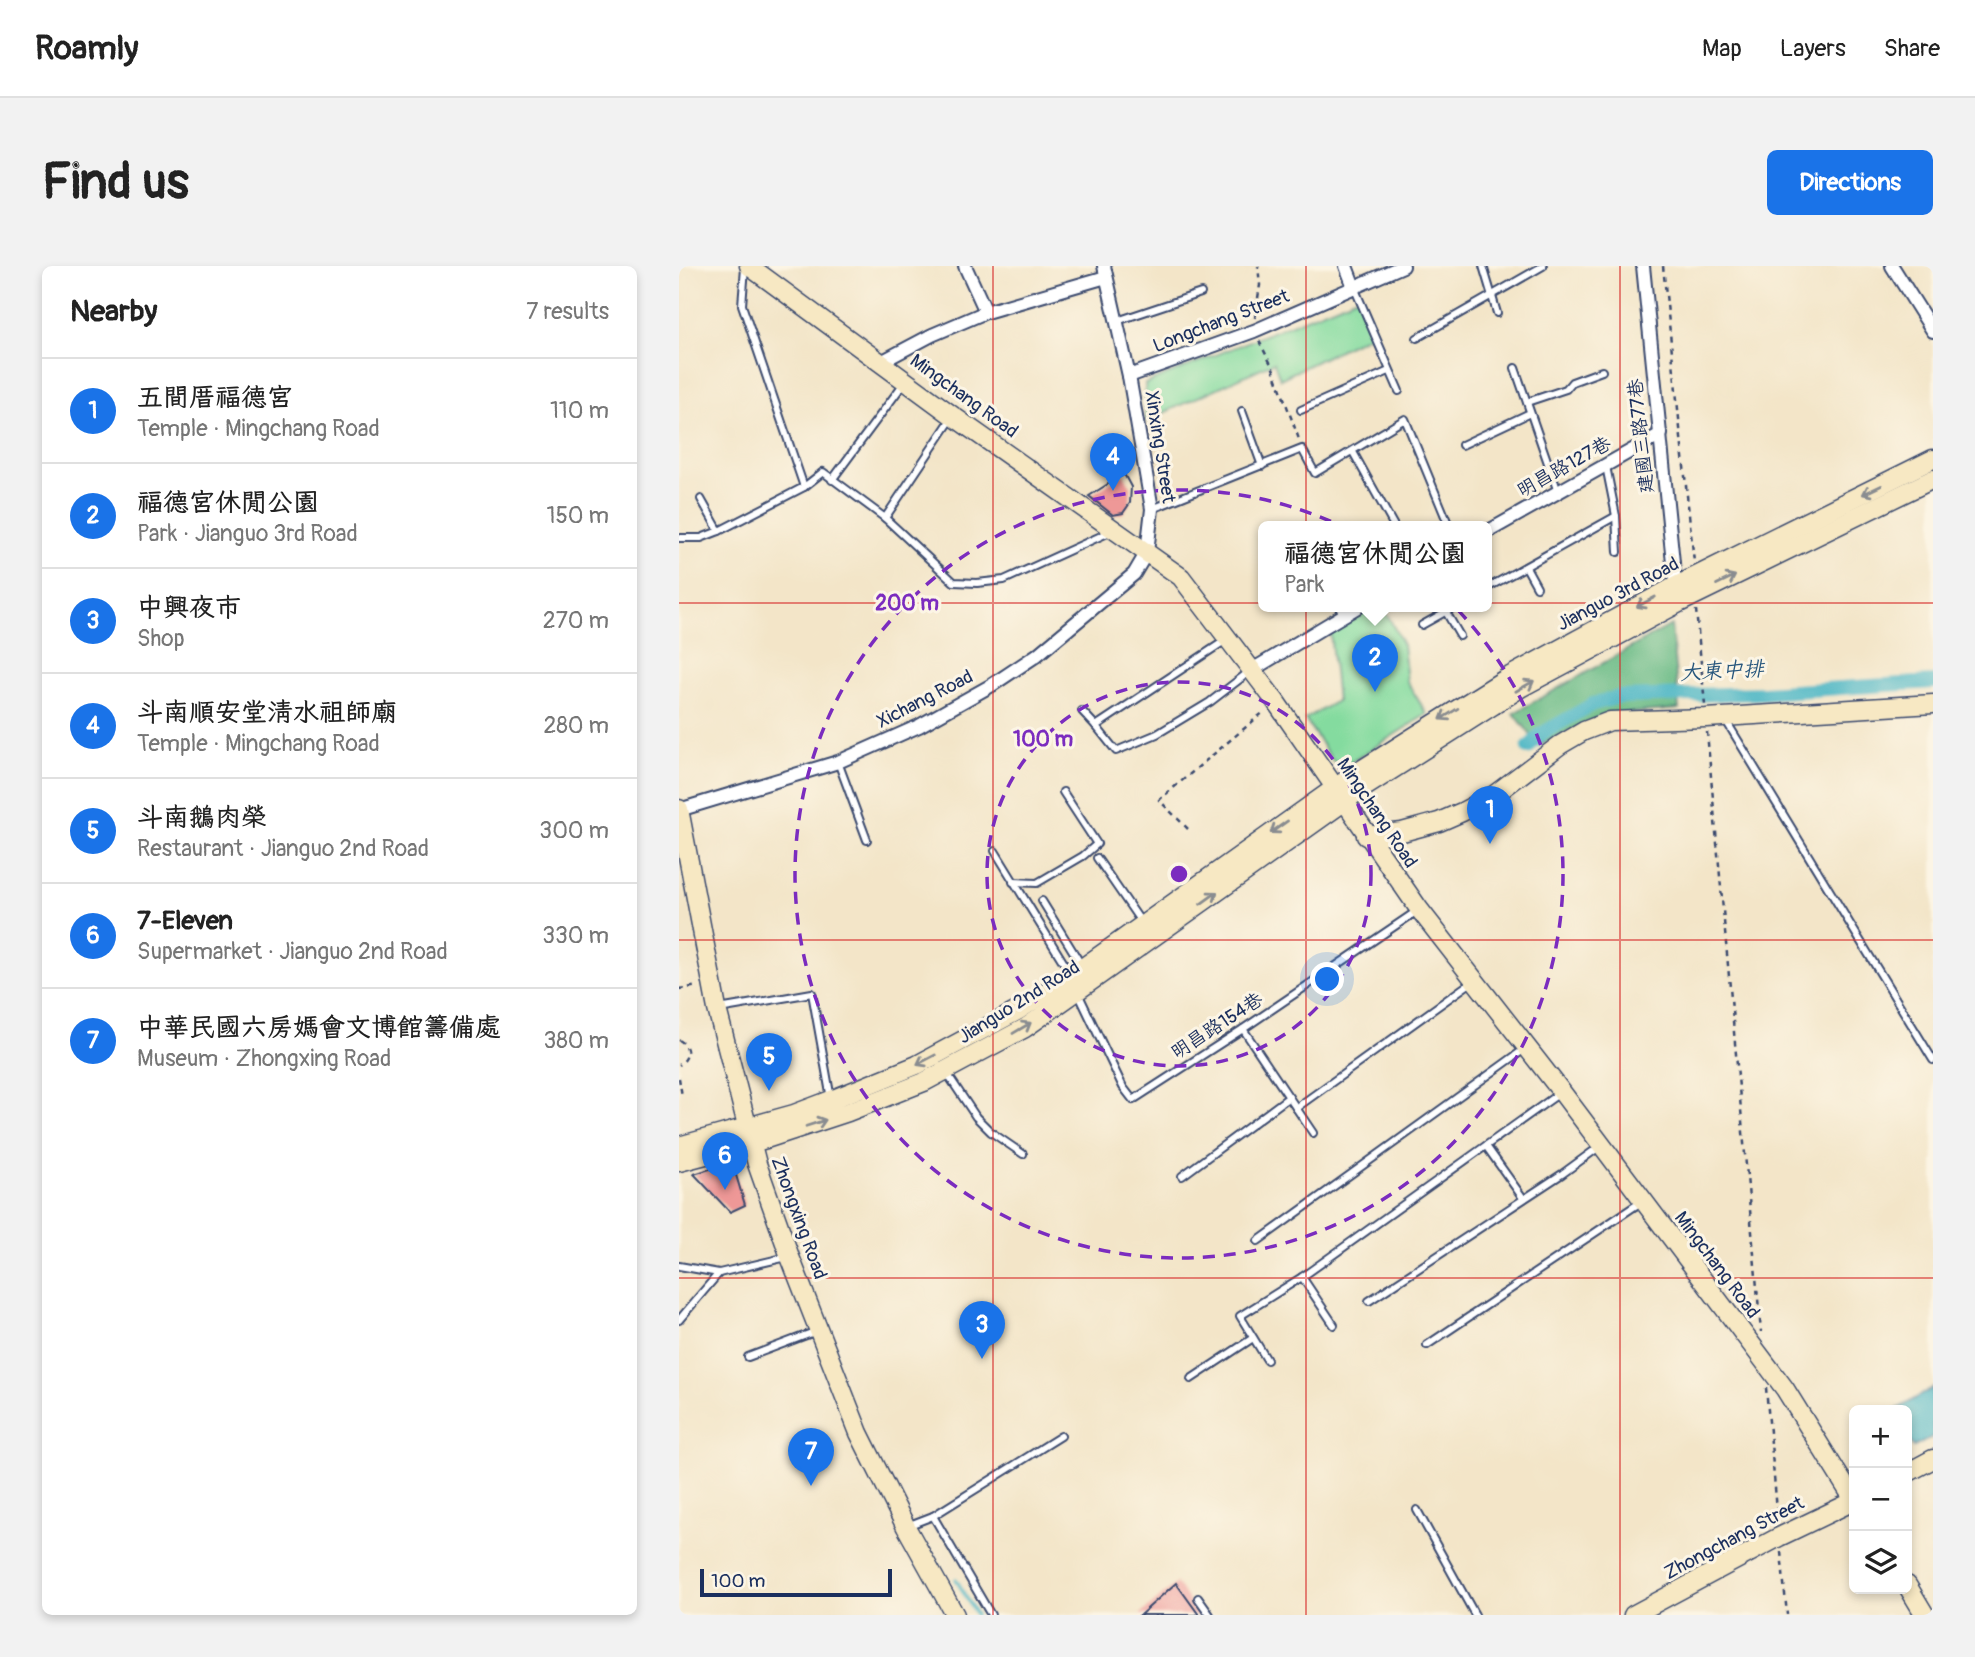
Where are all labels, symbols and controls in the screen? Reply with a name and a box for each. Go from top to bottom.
text: Roamly [35,28,138,69]
text: Map [1702,34,1742,63]
text: Layers [1780,34,1846,63]
text: Share [1884,34,1940,63]
button: Directions [1767,150,1933,215]
text: Find us [42,152,189,213]
street label: Longchang Street [1150,284,1293,358]
text: Nearby [70,293,157,330]
text: 7 results [526,297,609,326]
street label: Mingchang Road [905,349,1023,443]
street label: 建國三路77巷 [1623,378,1659,494]
text: 五間厝福德宮 [137,382,293,414]
street label: Xinxing Street [1139,389,1181,505]
text: 1 [89,396,98,425]
text: 110 m [550,396,609,425]
text: Temple · Mingchang Road [137,414,380,443]
street label: 明昌路127巷 [1513,431,1615,503]
pin: 4 [1090,433,1136,491]
one-way arrow [1862,483,1883,497]
text: 福德宮休閒公園 [137,487,319,519]
text: 2 [87,501,99,530]
text: 150 m [546,501,609,530]
text: Park · Jianguo 3rd Road [137,519,358,548]
popup [1258,521,1492,612]
text: 福德宮休閒公園 [1284,538,1466,570]
street label: Jianguo 3rd Road [1553,552,1683,636]
text: Park [1284,570,1324,599]
one-way arrow [1715,572,1736,586]
text: 200 m [875,590,939,617]
text: 中興夜市 [137,592,241,624]
one-way arrow [1637,595,1657,609]
text: 3 [87,606,99,635]
text: 270 m [543,606,609,635]
text: Shop [137,624,185,653]
pin: 2 [1352,634,1398,692]
water label: 大東中排 [1679,655,1767,687]
street label: Xichang Road [873,665,977,733]
one-way arrow [1514,679,1535,692]
text: 斗南順安堂清水祖師廟 [137,697,397,729]
one-way arrow [1439,708,1459,722]
text: 4 [86,711,100,740]
text: 280 m [543,711,609,740]
text: 100 m [1013,726,1073,753]
text: Temple · Mingchang Road [137,729,380,758]
street label: Mingchang Road [1331,753,1423,873]
pin: 1 [1467,786,1513,844]
text: 斗南鵝肉榮 [137,802,267,834]
text: 5 [87,816,99,845]
text: 300 m [539,816,609,845]
one-way arrow [1270,820,1289,834]
text: Restaurant · Jianguo 2nd Road [137,834,429,863]
centre of rings [1167,862,1191,886]
one-way arrow [1199,891,1218,906]
text: 7-Eleven [137,905,233,937]
text: 6 [86,921,100,950]
text: 330 m [542,921,609,950]
text: Supermarket · Jianguo 2nd Road [137,937,448,966]
street label: Jianguo 2nd Road [954,955,1084,1049]
your location [1310,962,1344,996]
street label: 明昌路154巷 [1167,987,1267,1065]
text: 中華民國六房媽會文博館籌備處 [137,1012,501,1044]
one-way arrow [1012,1021,1032,1035]
text: 7 [87,1026,99,1055]
text: 380 m [543,1026,609,1055]
pin: 5 [746,1033,792,1091]
text: Museum · Zhongxing Road [137,1044,391,1073]
one-way arrow [916,1054,937,1067]
one-way arrow [805,1115,827,1128]
pin: 6 [702,1132,748,1190]
street label: Zhongxing Road [766,1153,832,1283]
street label: Mingchang Road [1669,1207,1765,1323]
pin: 3 [959,1301,1005,1359]
map controls [1849,1405,1912,1594]
button: + [1849,1405,1912,1468]
pin: 7 [788,1428,834,1486]
button: − [1849,1468,1912,1531]
street label: Zhongchang Street [1660,1491,1808,1585]
button: layers [1849,1531,1912,1594]
scale bar [700,1566,893,1598]
text: 100 m [711,1569,765,1593]

